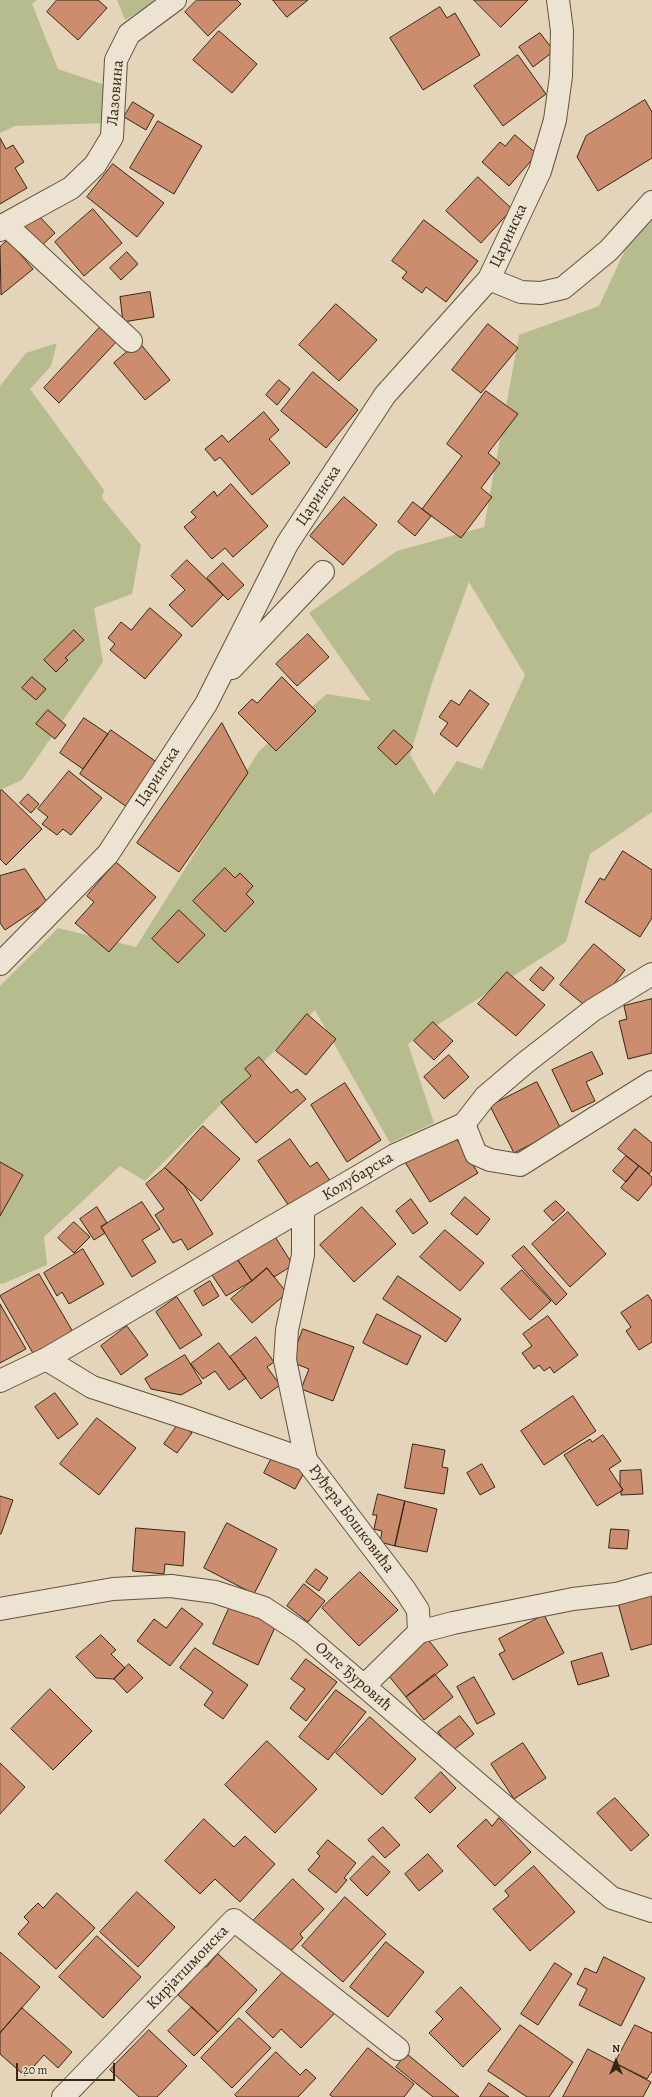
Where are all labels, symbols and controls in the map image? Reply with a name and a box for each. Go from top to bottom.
street label: Лазовина [104,59,128,127]
street label: Царинска [486,201,532,271]
street label: Царинска [292,462,346,530]
street label: Царинска [131,743,185,811]
street label: Колубарска [319,1148,397,1206]
street label: Руђера Бошковића [304,1461,398,1577]
street label: Олге Ђуровић [311,1638,395,1716]
street label: Кирјатшмонска [143,1922,233,2014]
north arrow [596,2041,636,2081]
text: N [612,2041,620,2056]
scale bar [18,2055,117,2081]
text: 20 m [23,2062,47,2078]

